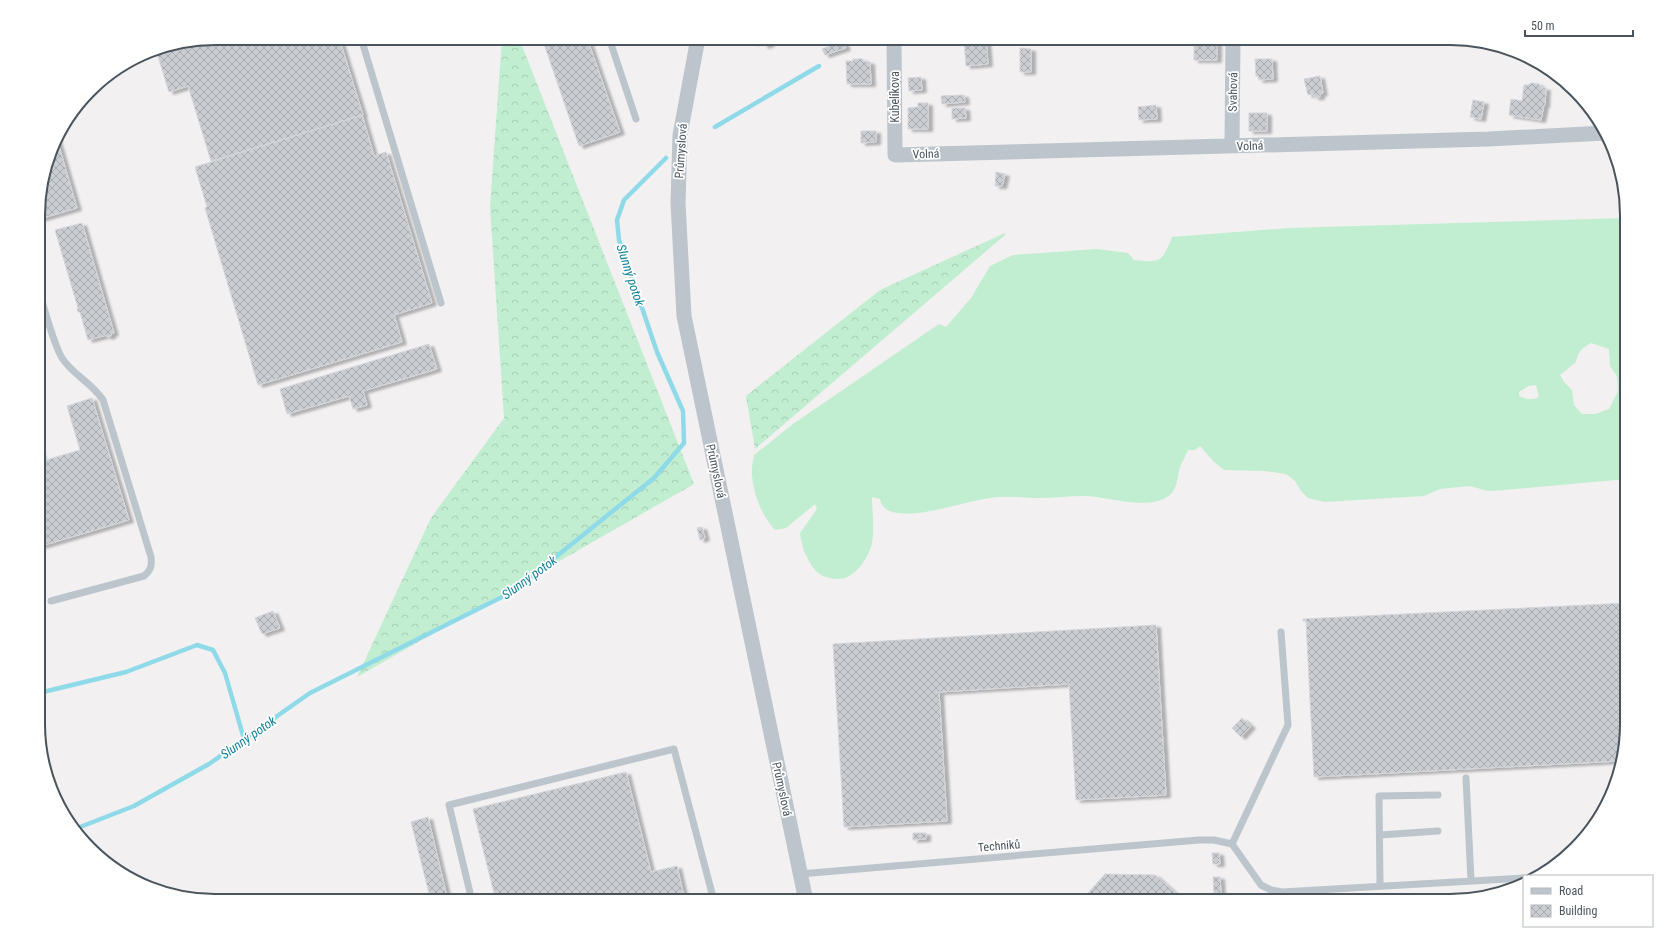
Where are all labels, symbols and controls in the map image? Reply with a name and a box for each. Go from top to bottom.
scale bar [1525,12,1633,38]
text: 50 m [1531,19,1555,33]
street label: Kubelíkova [888,71,902,123]
street label: Svahová [1226,72,1240,112]
street label: Průmyslová [672,123,690,179]
street label: Volná [1236,139,1264,153]
street label: Volná [912,147,940,161]
water label: Slunný potok [613,242,648,308]
street label: Průmyslová [703,443,729,500]
water label: Slunný potok [499,552,560,602]
water label: Slunný potok [218,713,279,762]
street label: Průmyslová [769,761,795,818]
street label: Techniků [977,837,1021,855]
legend [1523,875,1653,927]
text: Road [1559,884,1583,898]
text: Building [1559,904,1597,918]

